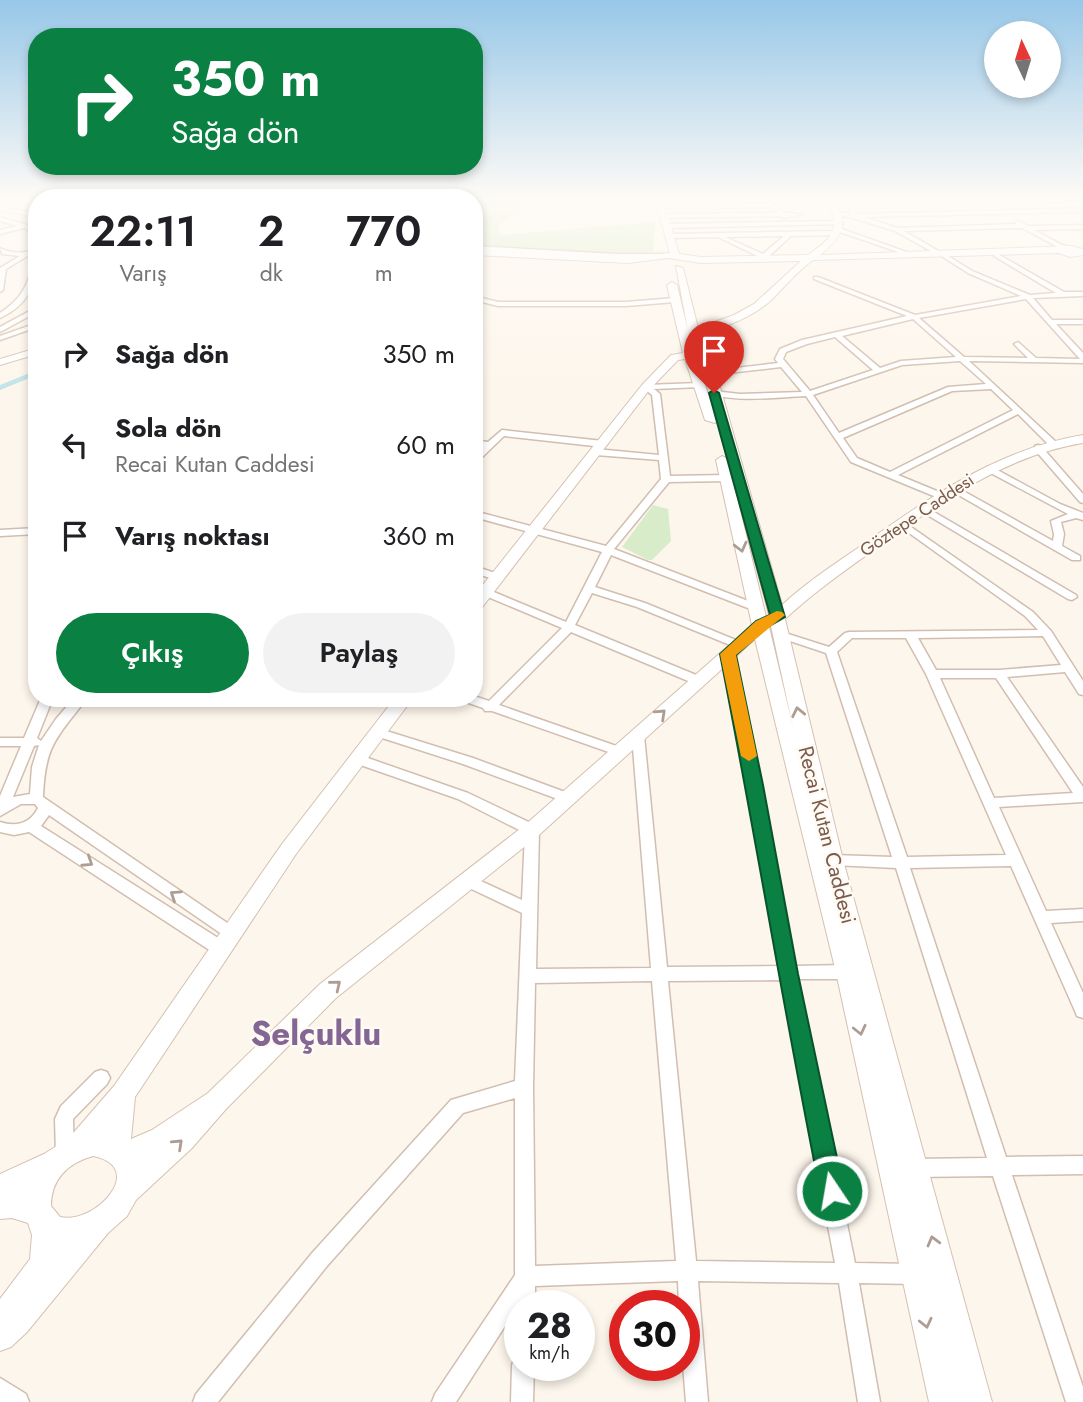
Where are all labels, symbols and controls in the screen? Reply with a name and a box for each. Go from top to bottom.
north arrow [984,21,1060,98]
map controls [984,21,1061,98]
text: 350 m [171,44,320,114]
icon: right [56,56,147,147]
text: Sağa dön [171,109,300,155]
text: 22:11 [89,201,197,262]
text: 2 [258,201,285,262]
text: 770 [346,201,422,262]
text: Varış [120,256,167,290]
text: dk [260,256,283,290]
text: m [375,256,393,290]
pin [684,321,744,393]
icon: arrive [695,332,733,370]
icon: right [56,335,94,373]
text: Sağa dön [115,335,229,373]
text: 350 m [382,335,455,373]
text: Sola dön [115,409,222,447]
icon: left [56,426,94,464]
text: 60 m [396,426,455,464]
text: Recai Kutan Caddesi [115,447,315,481]
street label: Göztepe Caddesi [855,467,979,563]
icon: arrive [56,517,94,555]
text: Varış noktası [115,517,270,555]
text: 360 m [382,517,455,555]
one-way arrow [733,541,747,553]
button: Çıkış [56,613,249,693]
button: Paylaş [263,613,455,693]
one-way arrow [791,706,806,718]
one-way arrow [653,710,666,722]
street label: Recai Kutan Caddesi [790,743,864,927]
one-way arrow [81,854,94,867]
one-way arrow [170,890,183,903]
one-way arrow [328,980,340,993]
district label: Selçuklu [251,1010,381,1057]
one-way arrow [852,1024,867,1036]
one-way arrow [170,1139,183,1152]
position arrow [795,1154,869,1228]
one-way arrow [927,1235,941,1247]
speed limit sign: 30 [609,1290,700,1381]
text: 28 [527,1301,572,1351]
one-way arrow [918,1317,933,1329]
text: km/h [529,1340,570,1366]

